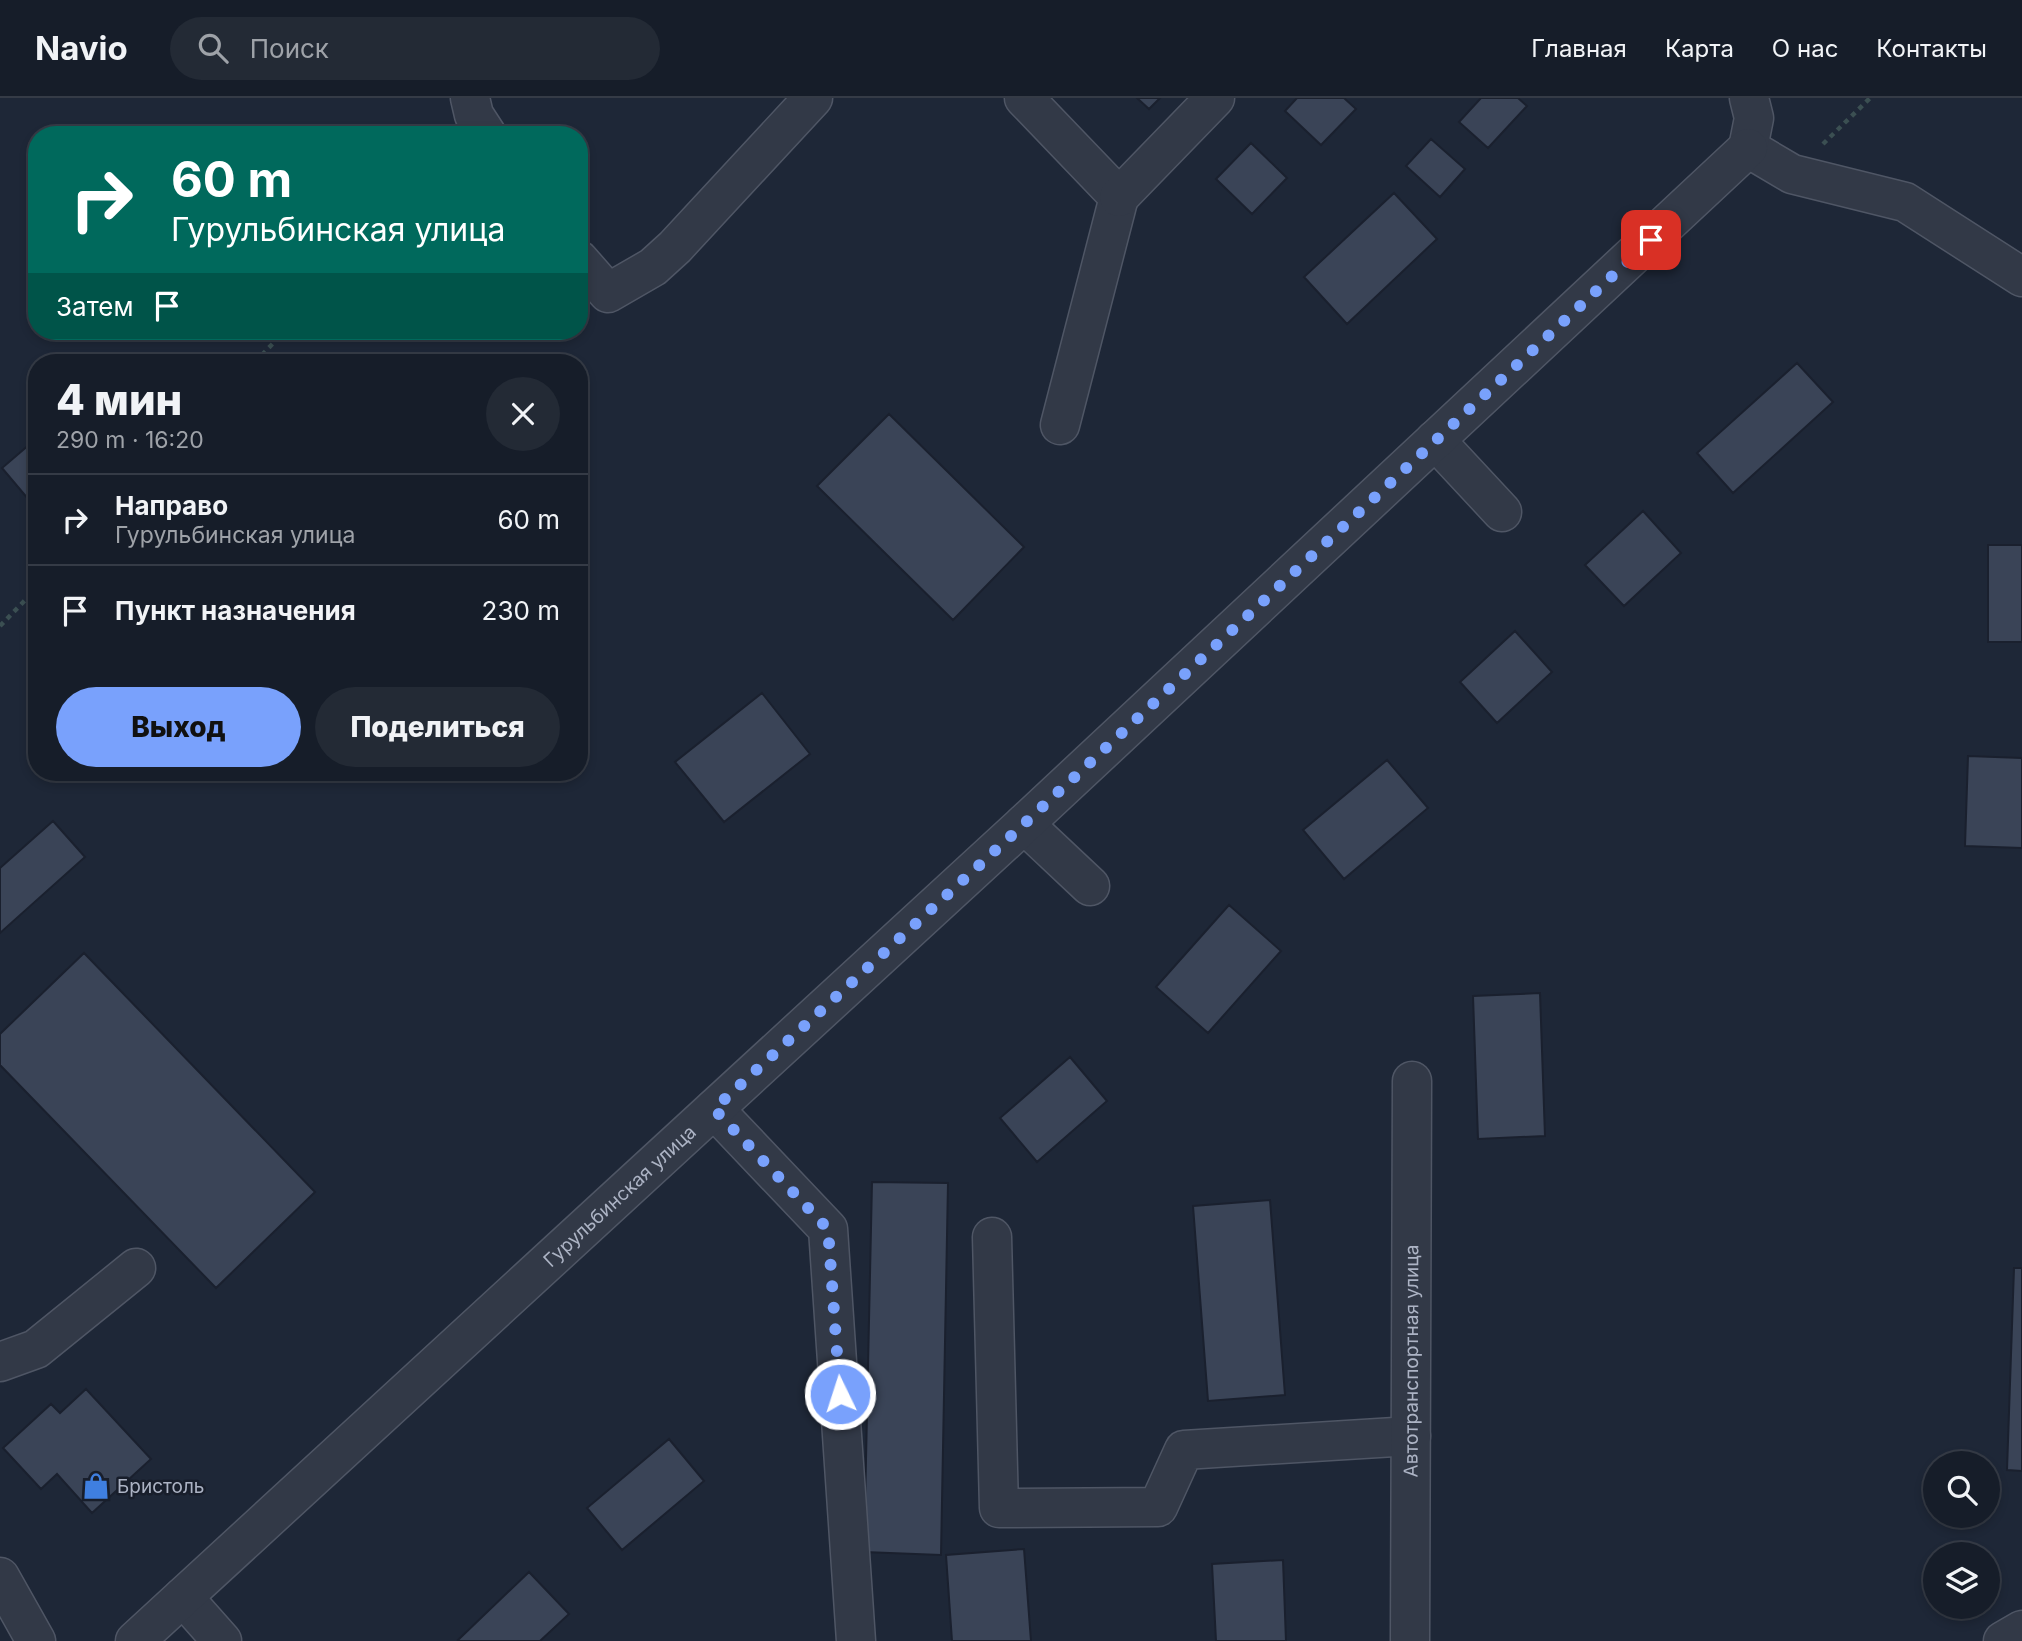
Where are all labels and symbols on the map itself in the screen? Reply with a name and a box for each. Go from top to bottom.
pin [1621,210,1681,270]
street label: Гурульбинская улица [539,1120,701,1272]
street label: Автотранспортная улица [1400,1245,1423,1477]
position arrow [803,1357,877,1431]
shop icon: Бристоль [81,1471,111,1501]
place label: Бристоль [117,1475,204,1498]

